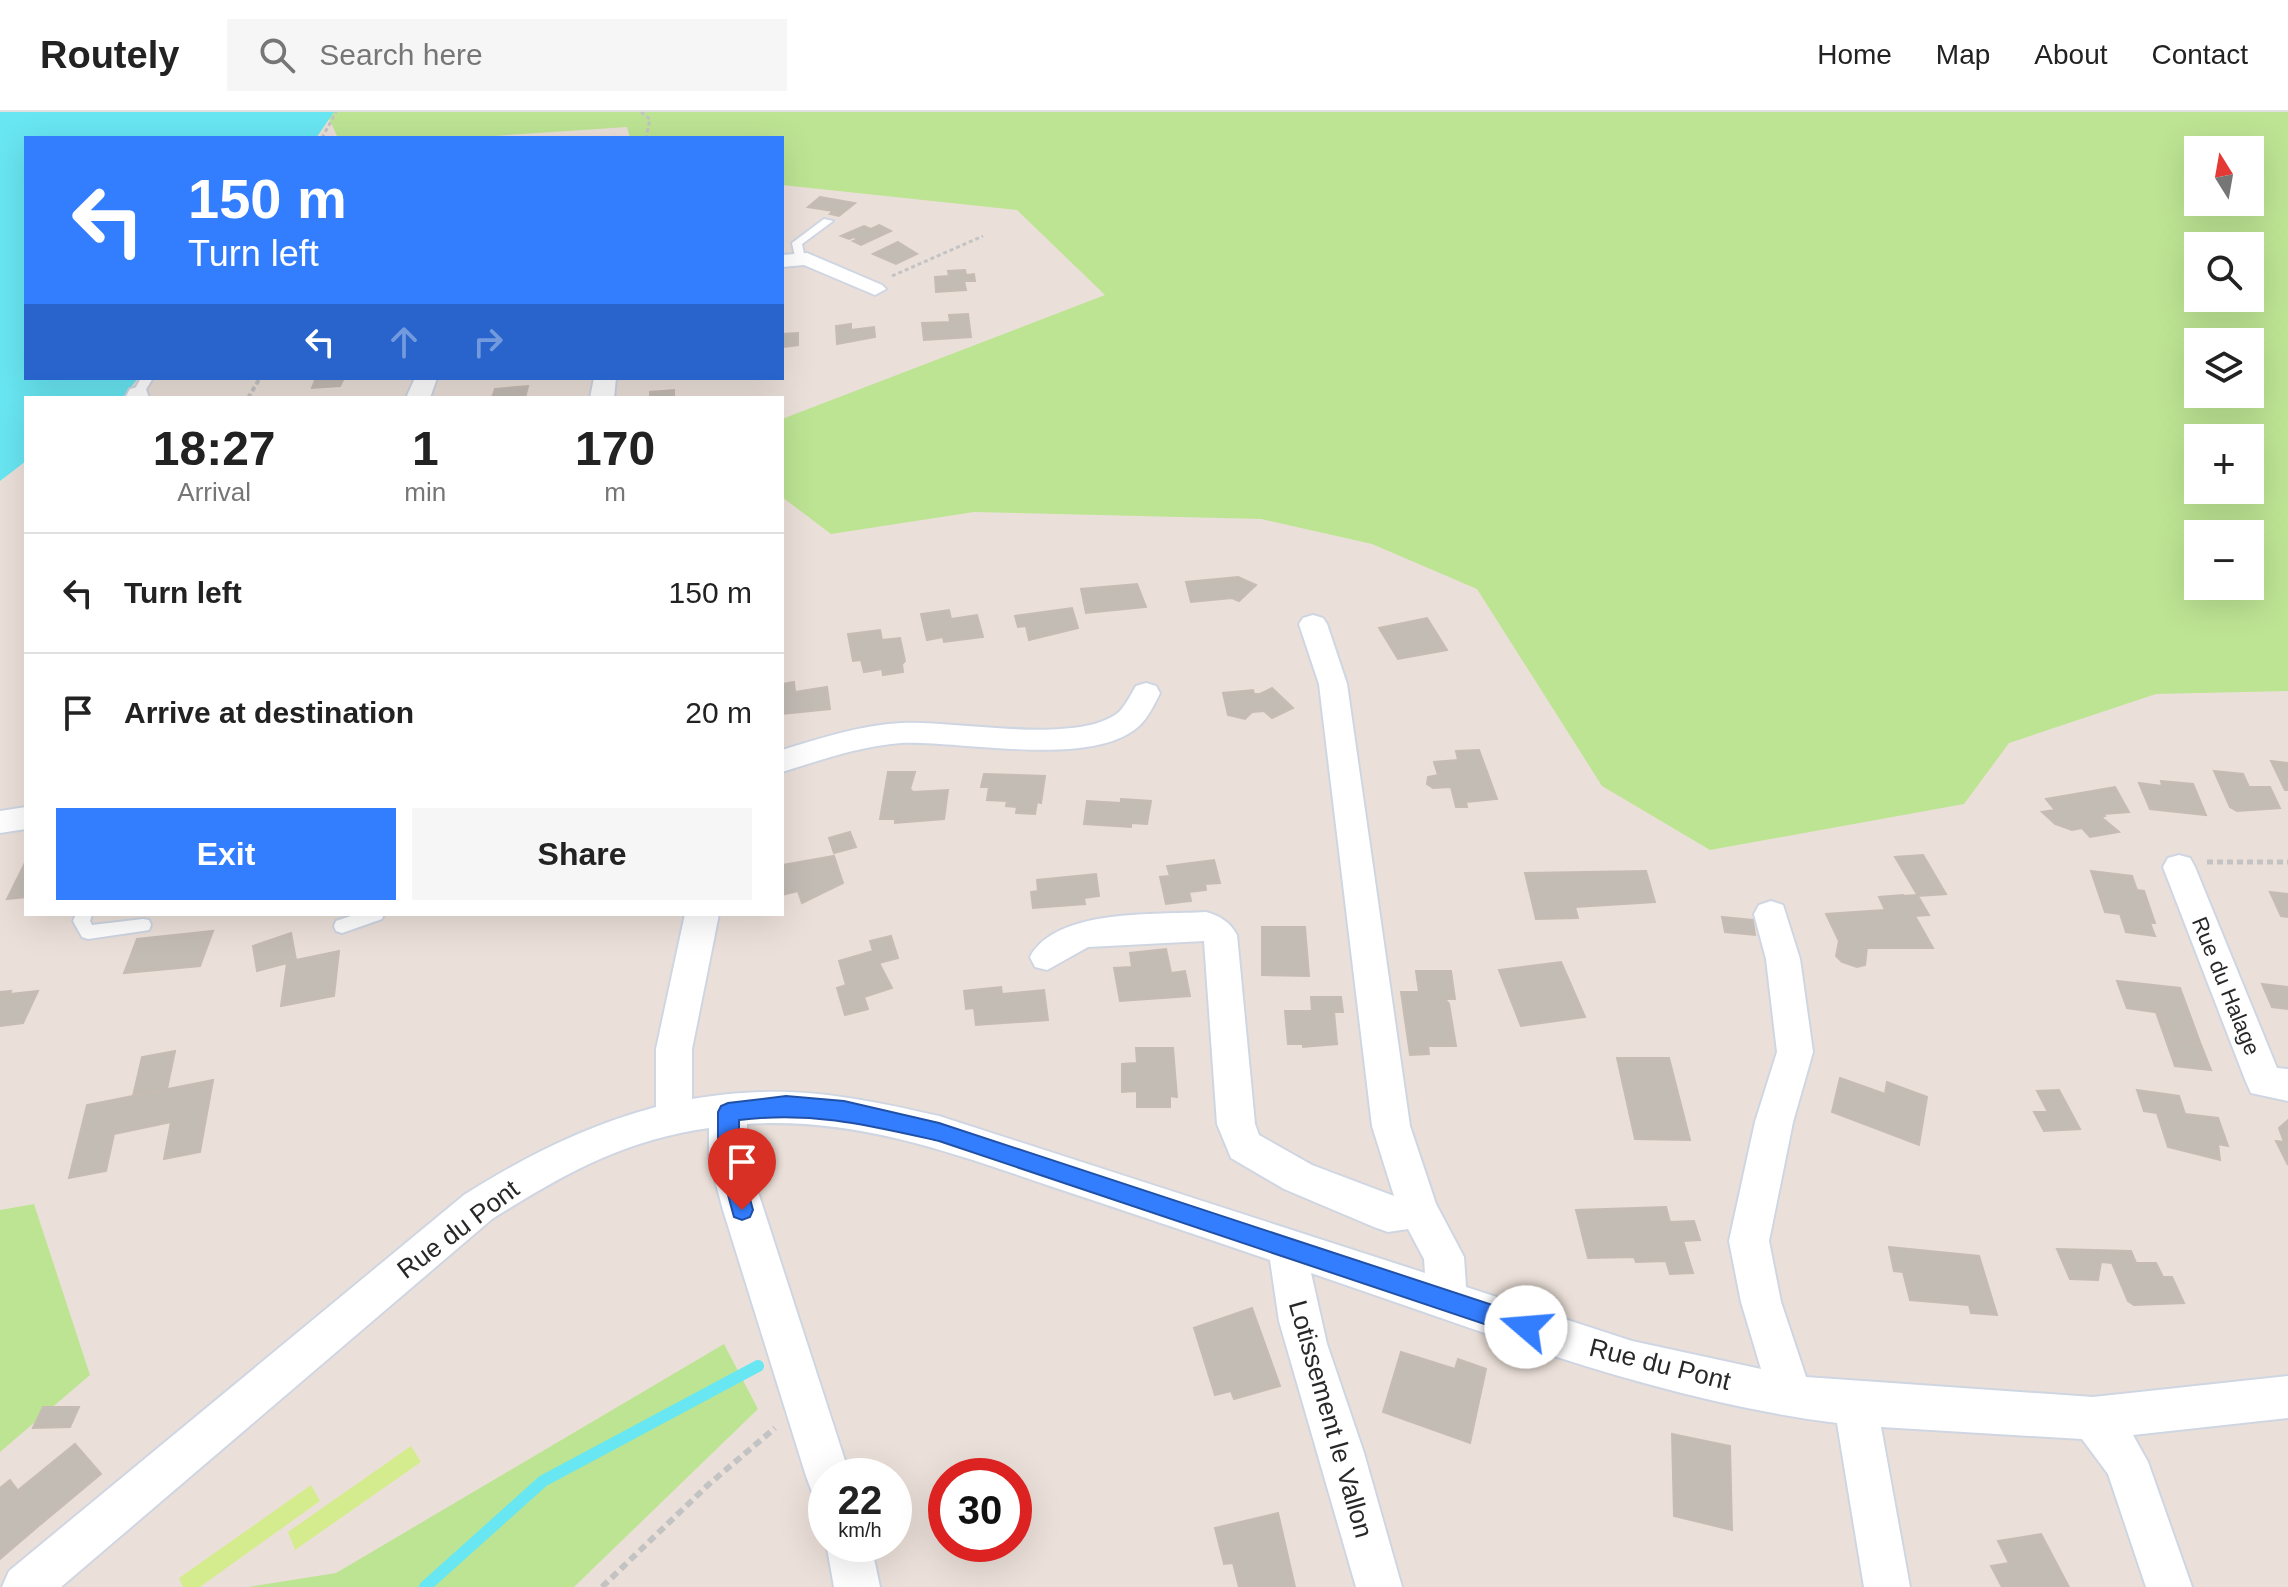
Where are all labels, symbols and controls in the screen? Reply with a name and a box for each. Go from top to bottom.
search box [227,19,787,91]
icon: search [255,33,299,77]
text: Routely [40,34,179,76]
text: Search here [319,38,483,71]
text: Home [1817,39,1892,70]
text: Map [1936,39,1990,70]
text: About [2034,39,2108,70]
text: Contact [2152,39,2248,70]
north arrow [2184,136,2264,216]
map controls [2184,136,2264,600]
text: 150 m [188,167,347,230]
icon: left [56,168,160,272]
button: search [2184,232,2264,312]
text: Turn left [188,233,319,274]
icon: left [298,320,342,364]
icon: ahead [382,320,426,364]
icon: right [466,320,510,364]
button: layers [2184,328,2264,408]
text: 18:27 [153,422,276,475]
text: 1 [412,422,439,475]
text: 170 [575,422,655,475]
button: + [2184,424,2264,504]
text: Arrival [177,477,251,507]
text: min [404,477,446,507]
text: m [604,477,626,507]
button: − [2184,520,2264,600]
icon: left [56,571,100,615]
text: Turn left [124,576,242,609]
text: 150 m [669,576,752,609]
icon: arrive [56,691,100,735]
text: Arrive at destination [124,696,414,729]
text: 20 m [685,696,752,729]
button: Exit [56,808,396,900]
button: Share [412,808,752,900]
street label: Rue du Halage [2187,913,2265,1059]
pin [708,1128,776,1210]
icon: arrive [720,1140,764,1184]
street label: Rue du Pont [391,1173,525,1284]
position arrow [1484,1285,1568,1369]
street label: Lotissement le Vallon [1283,1297,1379,1541]
street label: Rue du Pont [1586,1332,1735,1396]
speed limit sign: 30 [928,1458,1032,1562]
text: 22 [838,1478,882,1522]
text: km/h [838,1519,882,1541]

